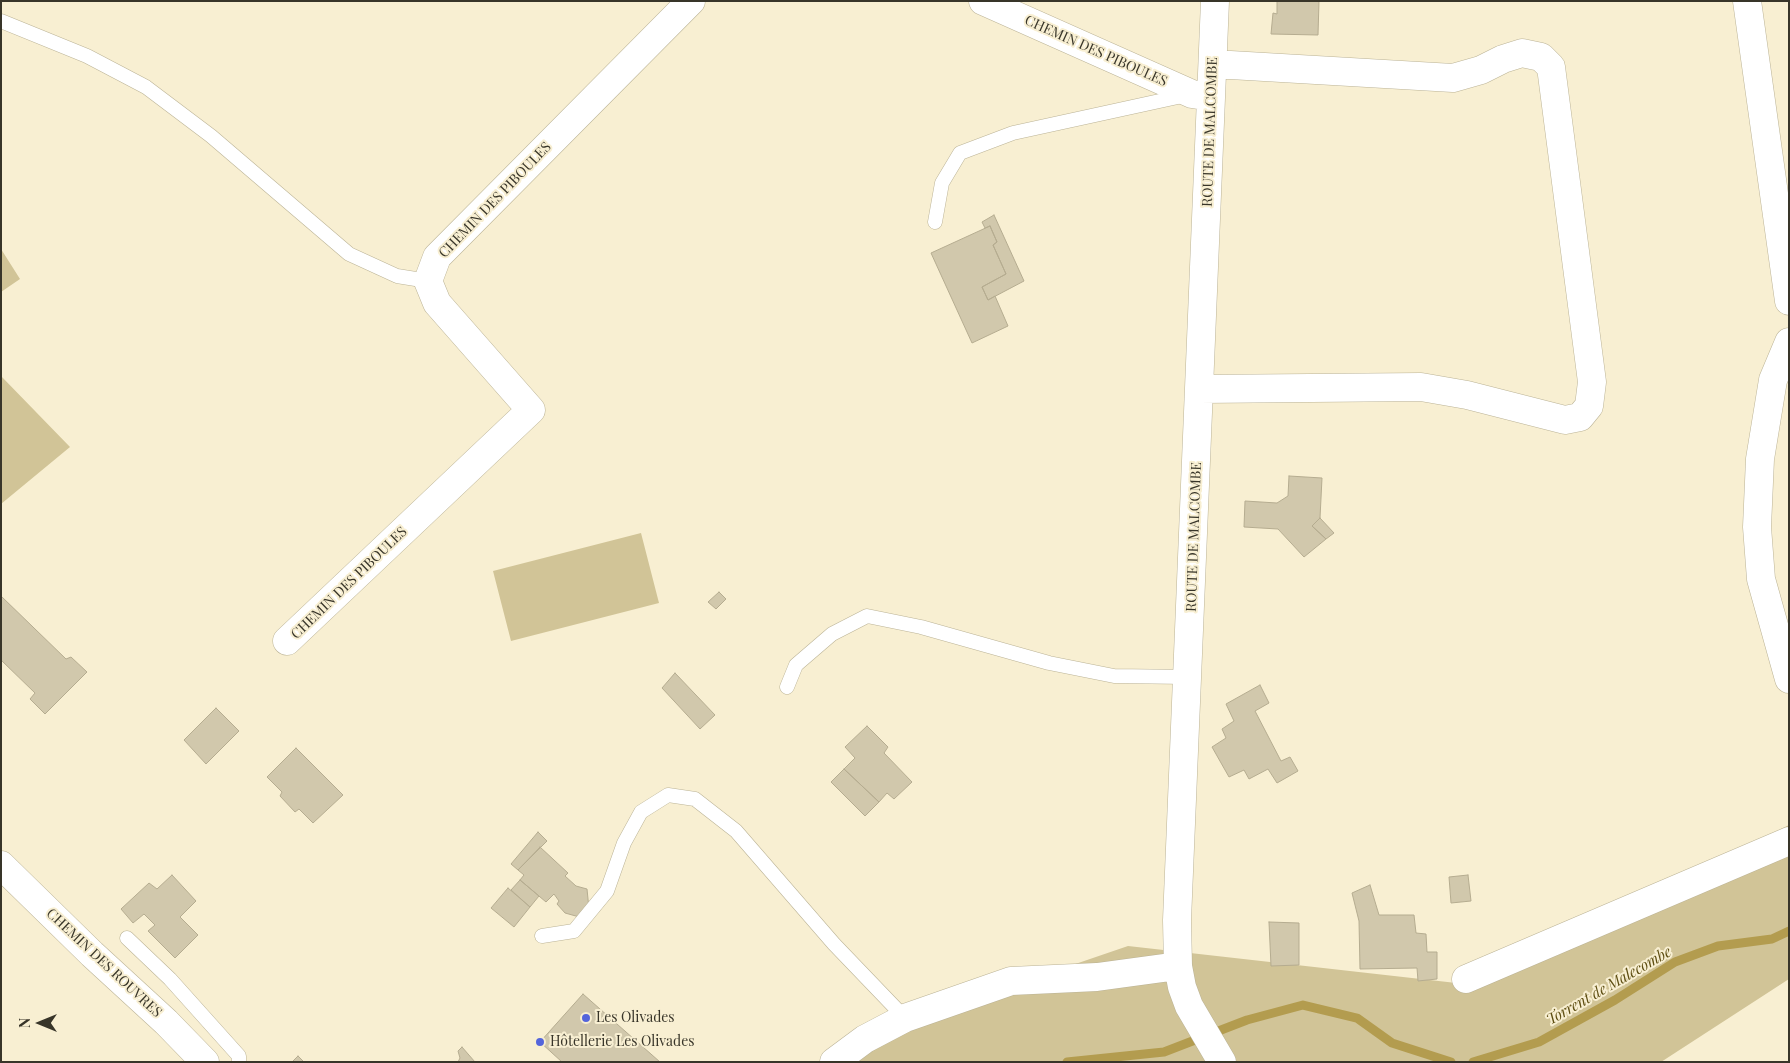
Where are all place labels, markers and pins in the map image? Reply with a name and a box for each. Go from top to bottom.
place label: Les Olivades [596,1010,675,1026]
marker: Les Olivades [580,1012,592,1024]
place label: Hôtellerie Les Olivades [550,1034,695,1050]
marker: Hôtellerie Les Olivades [534,1036,546,1048]

